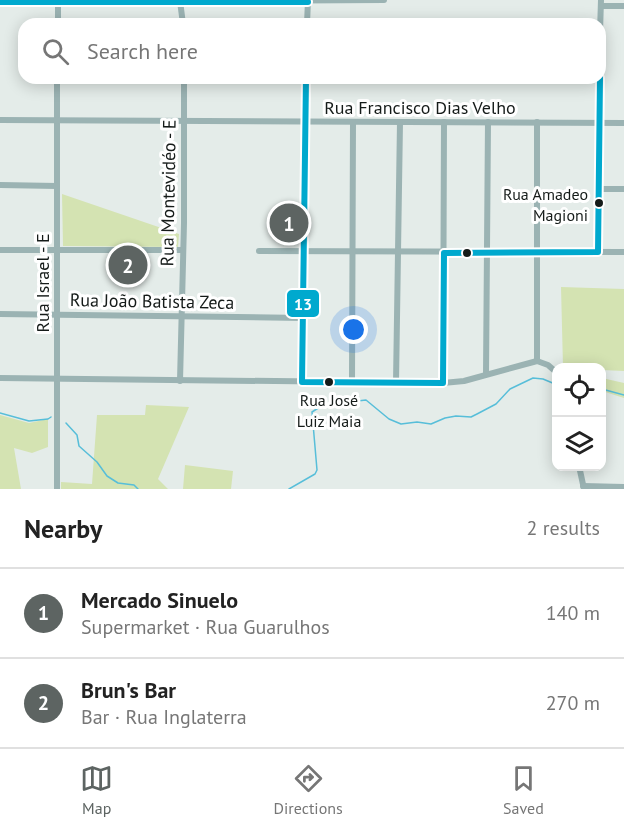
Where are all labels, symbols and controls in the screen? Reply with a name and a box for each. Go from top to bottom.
search box [18,18,606,84]
icon: search [39,35,72,68]
text: Search here [87,37,198,65]
street label: Rua Francisco Dias Velho [324,96,516,119]
street label: Rua Montevidéo - E [155,119,181,267]
place label: Rua Amadeo Magioni [503,184,588,225]
marker: Rua Amadeo Magioni [593,197,605,209]
pin: 1 [270,200,308,246]
street label: Rua Israel - E [31,233,54,333]
pin: 2 [108,242,148,288]
unlabelled marker [461,247,473,259]
street label: Rua João Batista Zeca [70,288,234,314]
line badge: 13 [286,289,320,318]
text: 13 [294,294,312,314]
your location [339,315,368,344]
map controls [552,363,606,471]
button: locate [552,363,606,417]
marker: Rua José Luiz Maia [323,376,335,388]
place label: Rua José Luiz Maia [297,390,361,431]
button: layers [552,417,606,471]
text: Nearby [24,512,102,545]
text: 2 results [527,515,600,541]
text: Mercado Sinuelo [81,586,238,614]
text: 1 [38,600,49,626]
text: 140 m [546,600,600,626]
text: Supermarket · Rua Guarulhos [81,614,330,640]
text: Brun's Bar [81,676,176,704]
text: 2 [38,690,49,716]
text: 270 m [546,690,600,716]
text: Bar · Rua Inglaterra [81,704,247,730]
tab: Map [80,762,113,818]
tab: Directions [274,762,343,818]
tab: Saved [503,762,544,818]

